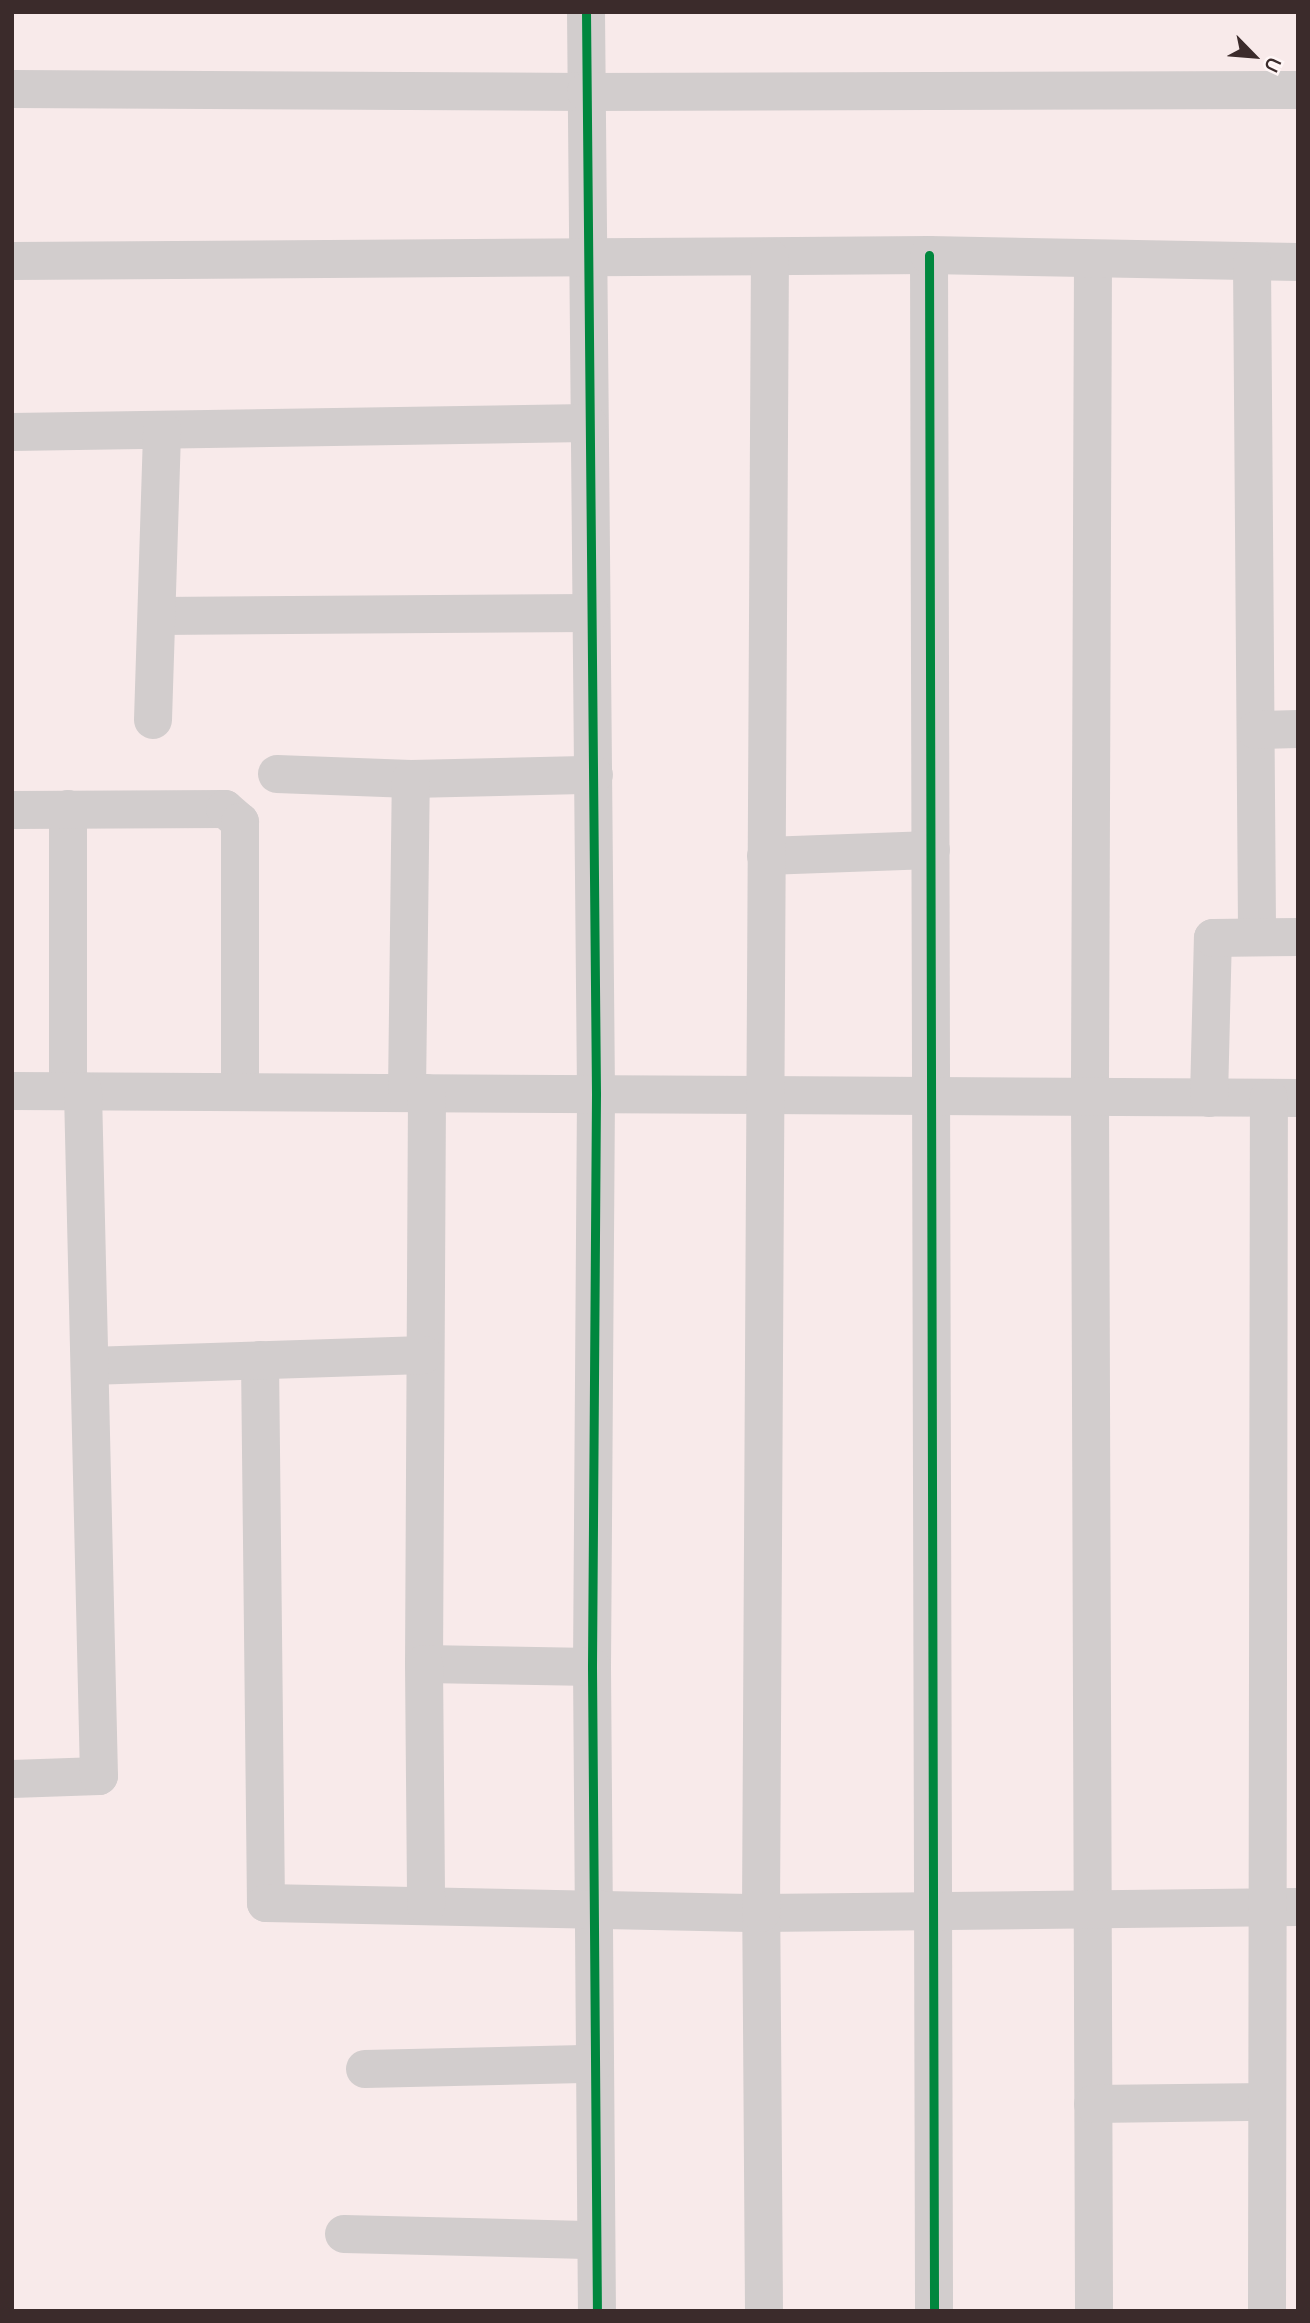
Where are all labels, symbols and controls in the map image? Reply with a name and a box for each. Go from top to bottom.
north arrow [1219,21,1289,91]
text: U [1258,53,1288,77]

